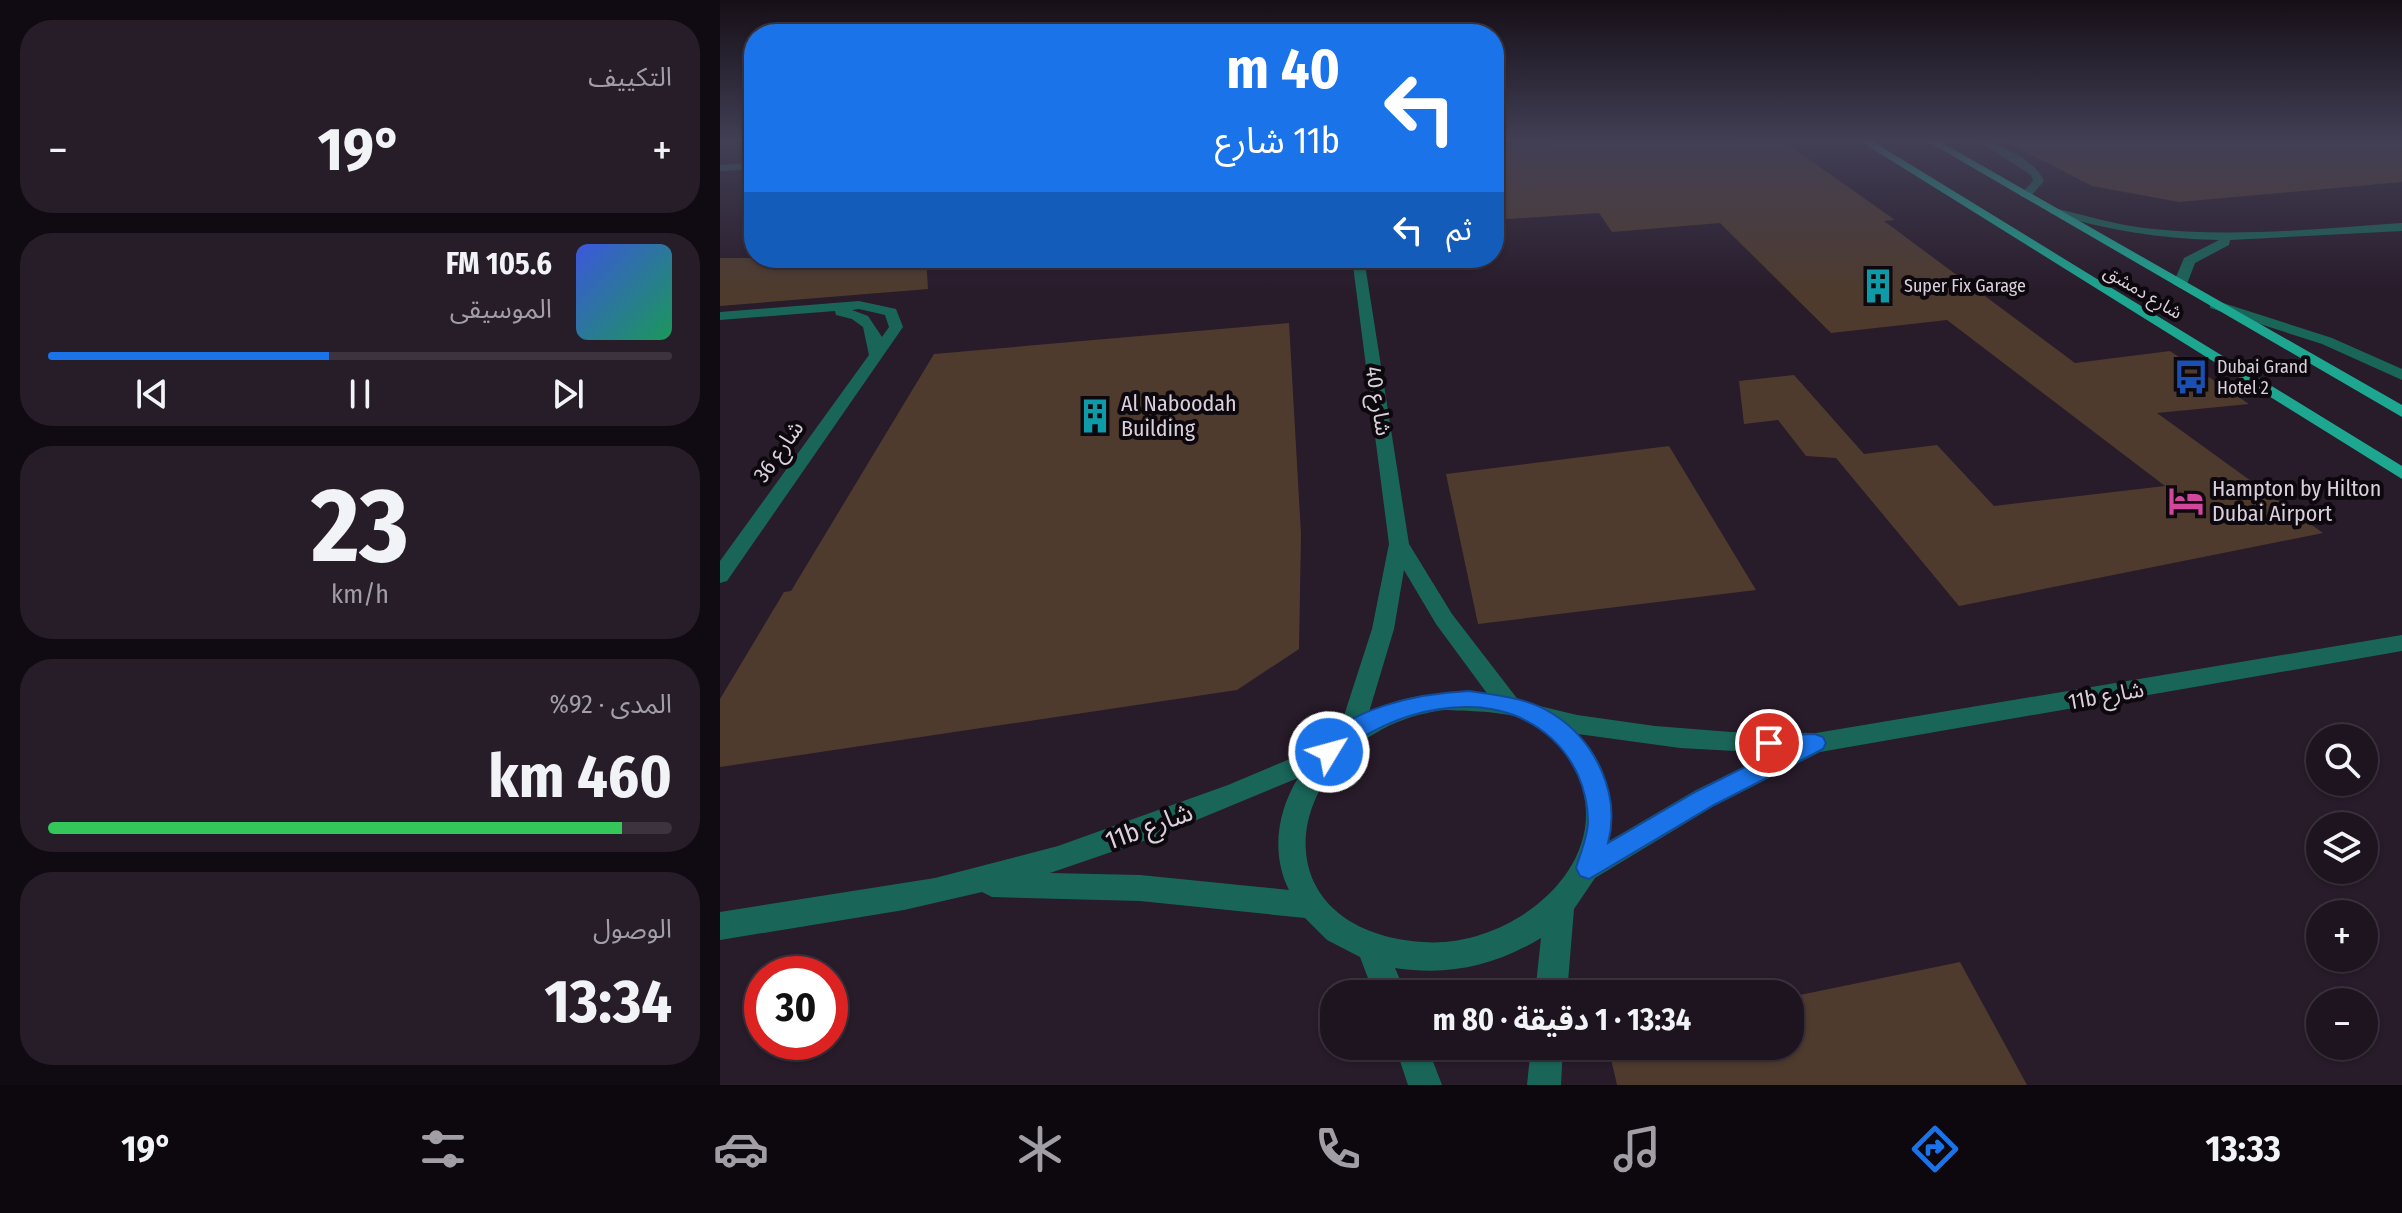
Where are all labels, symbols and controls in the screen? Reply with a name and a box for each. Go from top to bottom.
text: 40 m [1226,36,1340,103]
icon: left [1368,56,1472,160]
text: التكييف [588,62,672,93]
text: 19° [318,114,402,186]
text: 11b شارع [1215,119,1340,163]
text: − [48,124,68,177]
text: + [652,124,672,177]
icon: left [1386,208,1430,252]
text: ثم [1446,212,1472,248]
text: 105.6 FM [446,246,552,282]
street label: شارع دمشق [2098,260,2186,326]
building icon: Super Fix Garage [1859,267,1897,305]
place label: Super Fix Garage [1904,275,2026,297]
text: الموسيقى [450,294,552,325]
place label: Dubai Grand Hotel 2 [2217,356,2308,399]
bus stop icon: Dubai Grand Hotel 2 [2172,358,2210,396]
street label: شارع 40 [1357,364,1397,438]
icon: previous [130,372,174,416]
icon: pause [338,372,382,416]
icon: next [546,372,590,416]
place label: Al Naboodah Building [1121,390,1237,442]
building icon: Al Naboodah Building [1076,397,1114,435]
street label: شارع 36 [748,415,812,489]
text: 23 [311,464,409,589]
place label: Hampton by Hilton Dubai Airport [2212,475,2381,527]
hotel icon: Hampton by Hilton Dubai Airport [2167,482,2205,520]
text: km/h [331,579,389,610]
street label: 11b شارع [2066,676,2147,718]
text: المدى · 92% [550,689,672,720]
pin [1735,709,1803,777]
position arrow [1287,710,1371,794]
icon: arrive [1747,721,1791,765]
map controls [2306,724,2378,1060]
button: search [2306,724,2378,796]
text: 460 km [488,741,672,813]
street label: 11b شارع [1101,796,1198,859]
button: layers [2306,812,2378,884]
button: + [2306,900,2378,972]
text: الوصول [593,914,672,945]
speed limit sign: 30 [744,956,848,1060]
text: 13:34 [544,966,672,1038]
button: − [2306,988,2378,1060]
text: 13:34 · 1 دقيقة · 80 m [1433,1002,1691,1038]
icon: filters [415,1121,471,1177]
icon: car [713,1121,769,1177]
icon: climate [1012,1121,1068,1177]
icon: phone [1310,1121,1366,1177]
icon: music [1609,1121,1665,1177]
icon: directions [1907,1121,1963,1177]
text: 19° [121,1127,172,1171]
text: 13:33 [2206,1127,2281,1171]

